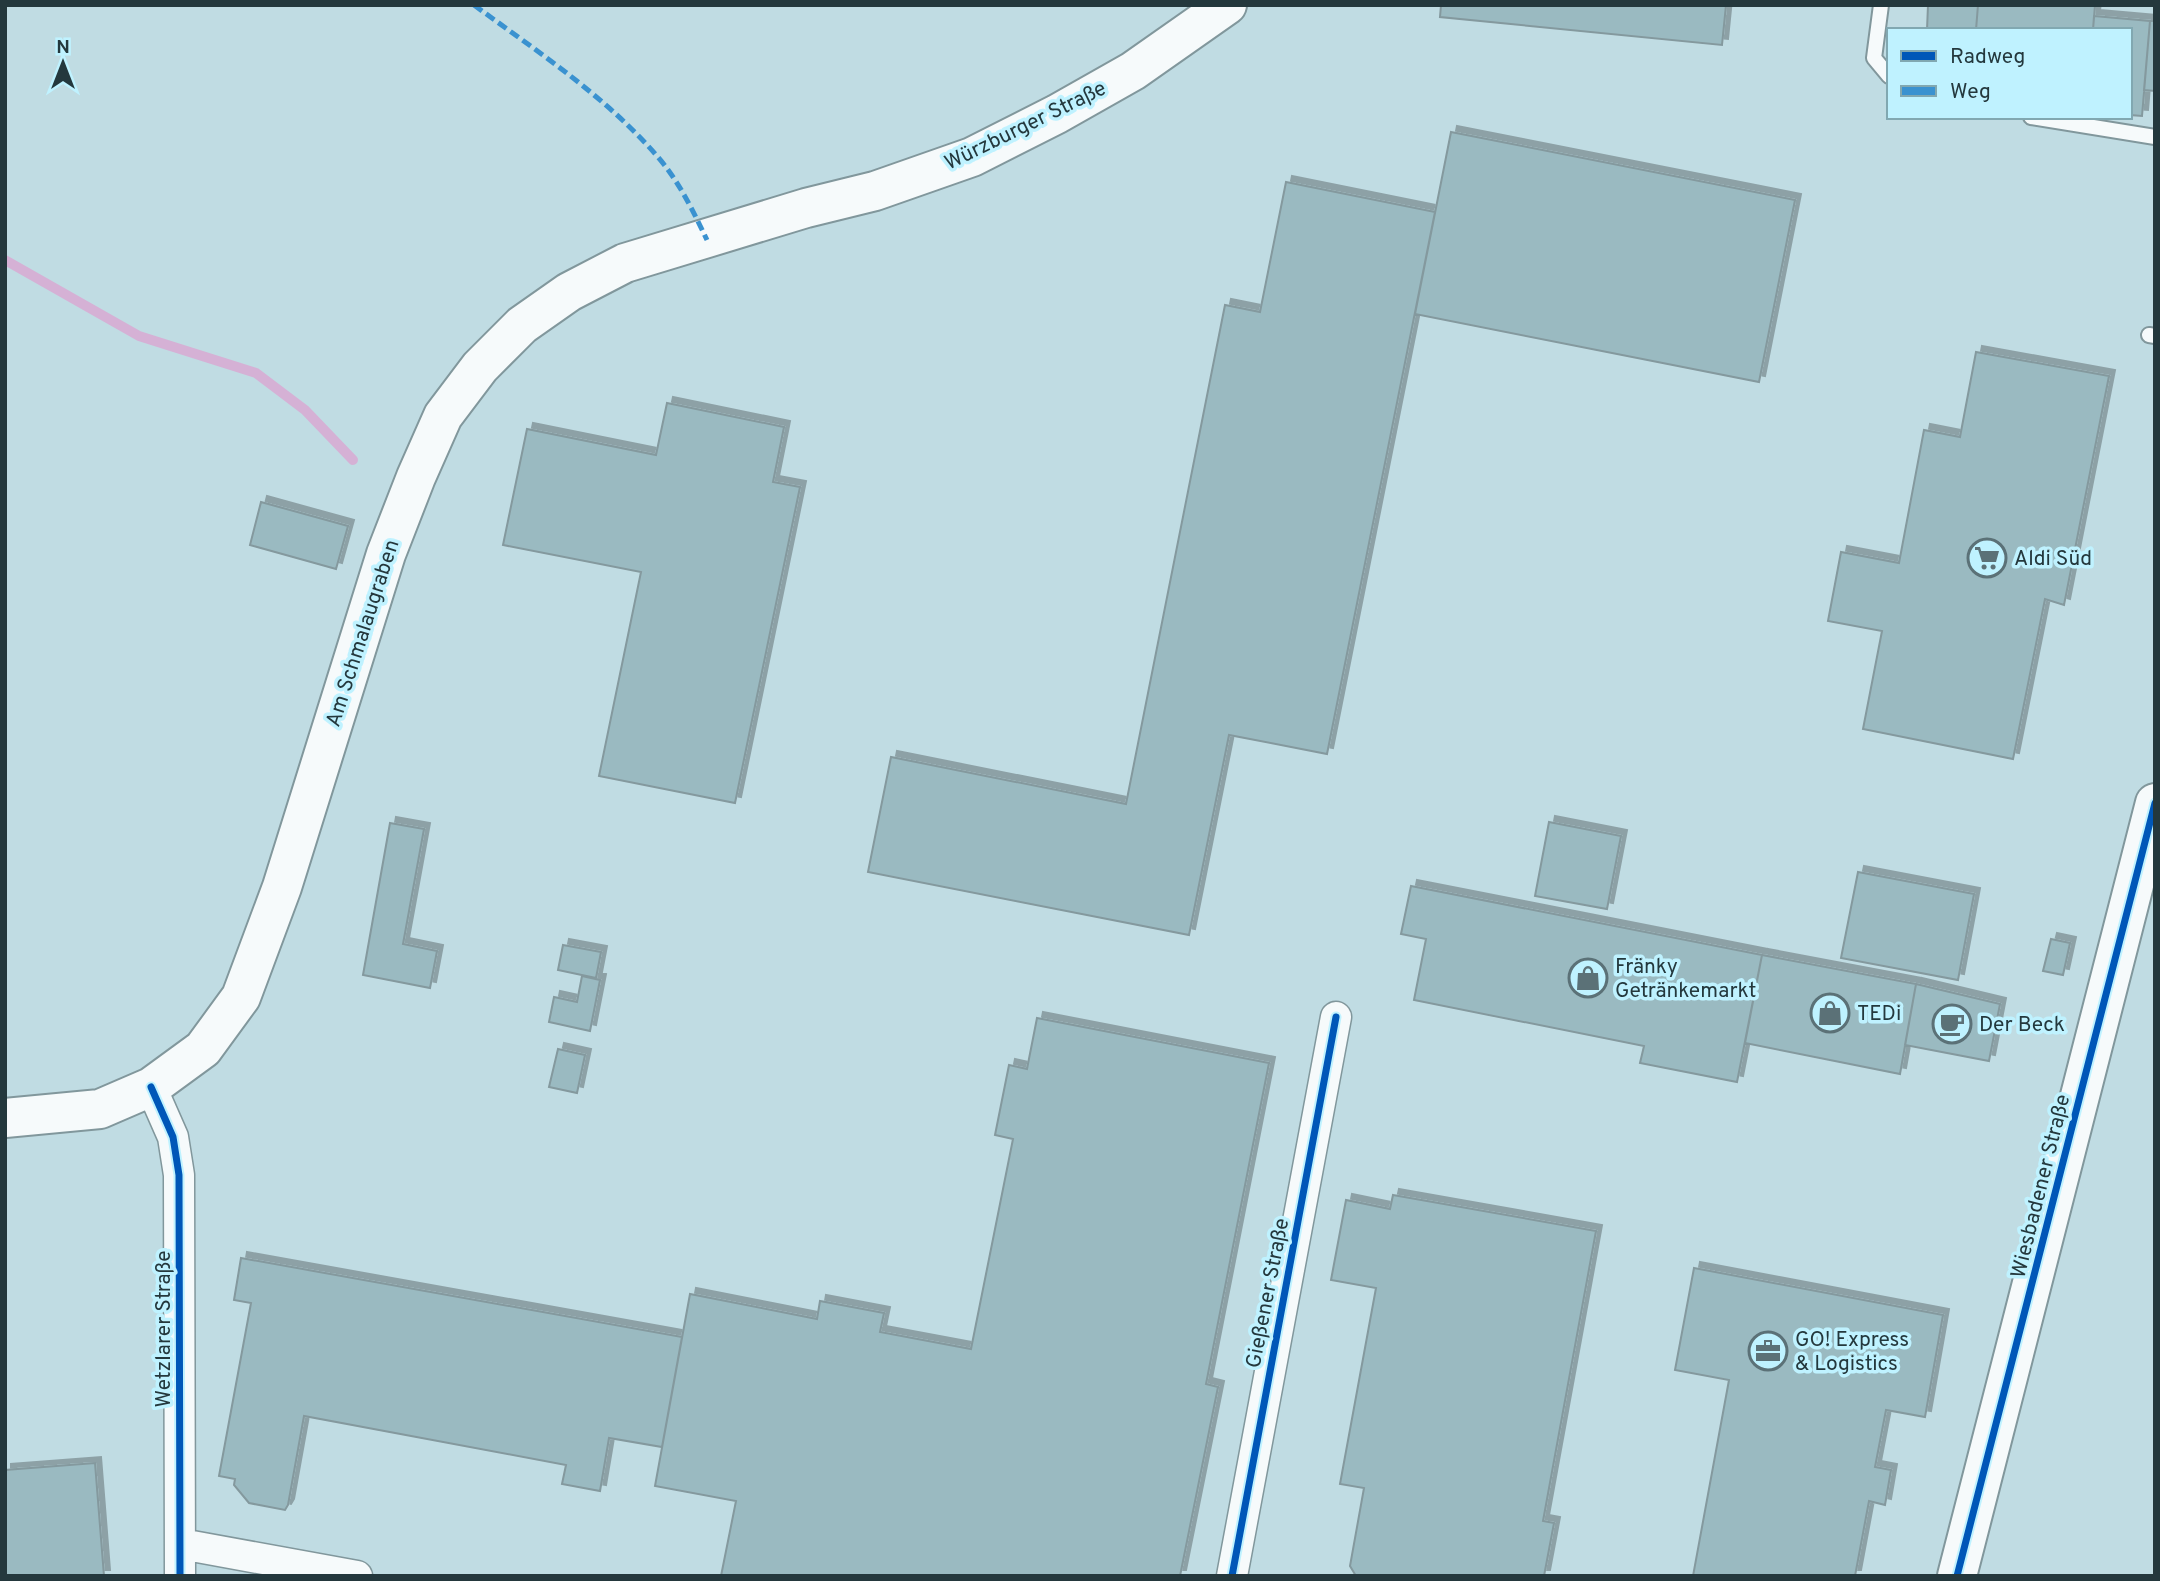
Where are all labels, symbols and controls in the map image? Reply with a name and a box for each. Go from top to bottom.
north arrow [28,28,98,98]
legend [1887,28,2132,119]
text: N [56,36,70,60]
text: Radweg [1950,44,2025,71]
street label: Würzburger Straße [940,75,1111,177]
text: Weg [1950,79,1991,106]
street label: Am Schmalaugraben [320,536,406,730]
supermarket icon: Aldi Süd [1966,537,2008,579]
place label: Aldi Süd [2014,546,2092,573]
place label: Fränky Getränkemarkt [1615,954,1756,1005]
shop icon: Fränky Getränkemarkt [1567,957,1609,999]
shop icon: TEDi [1809,992,1851,1034]
place label: TEDi [1857,1001,1901,1028]
cafe icon: Der Beck [1931,1003,1973,1045]
place label: Der Beck [1979,1012,2065,1039]
street label: Wiesbadener Straße [2006,1092,2077,1281]
street label: Gießener Straße [1241,1216,1296,1371]
street label: Wetzlarer Straße [151,1251,178,1407]
place label: GO! Express & Logistics [1795,1327,1909,1378]
office icon: GO! Express & Logistics [1747,1330,1789,1372]

